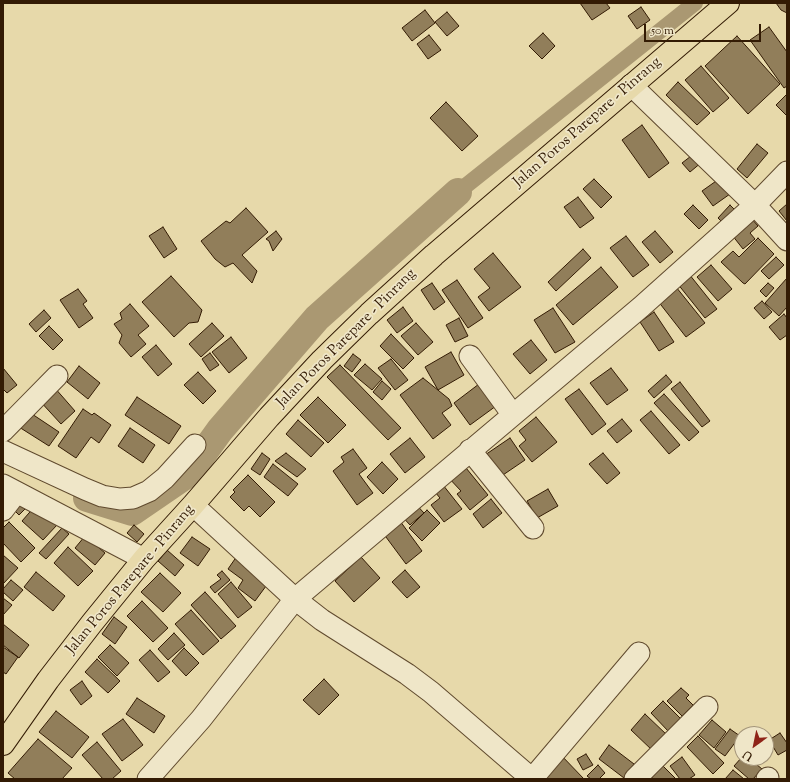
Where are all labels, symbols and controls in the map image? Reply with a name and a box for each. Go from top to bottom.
scale bar [646,16,763,42]
text: 50 m [651,22,674,40]
street label: Jalan Poros Parepare - Pinrang [511,54,665,192]
street label: Jalan Poros Parepare - Pinrang [274,266,420,412]
street label: Jalan Poros Parepare - Pinrang [63,502,199,658]
north arrow [734,726,774,766]
text: U [740,746,756,764]

